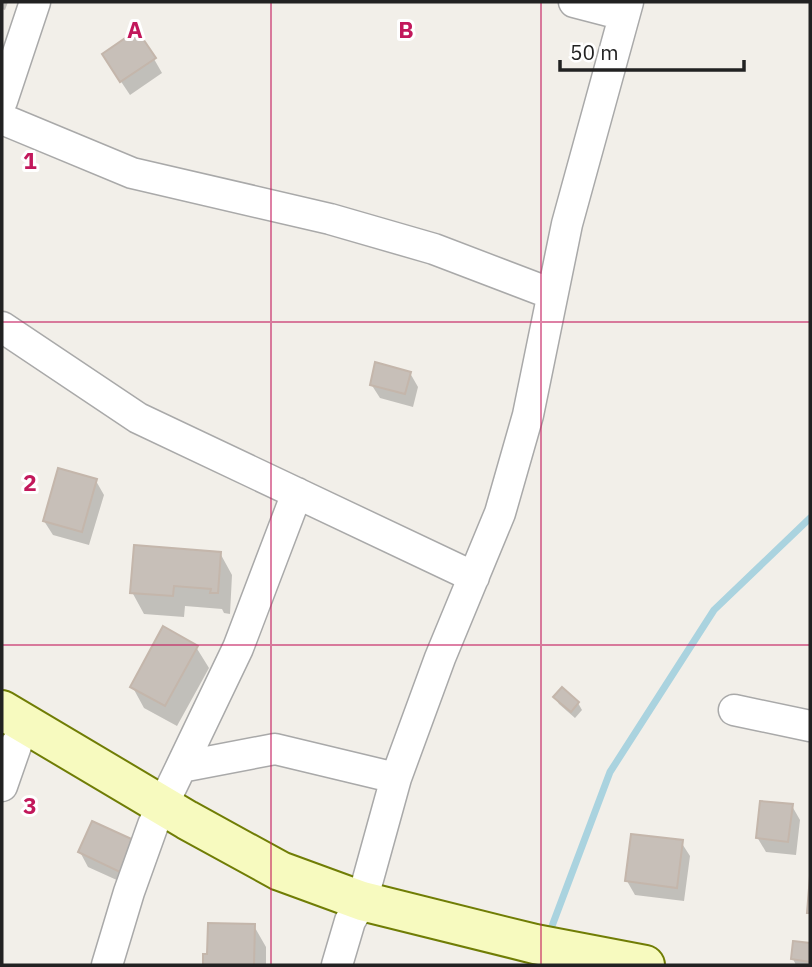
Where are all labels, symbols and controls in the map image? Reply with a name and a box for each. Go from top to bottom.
text: A [127,14,143,44]
text: B [398,14,414,44]
scale bar [560,28,744,72]
text: 50 m [570,38,619,66]
text: 1 [23,145,37,175]
text: 2 [23,467,37,497]
text: 3 [23,790,37,820]

